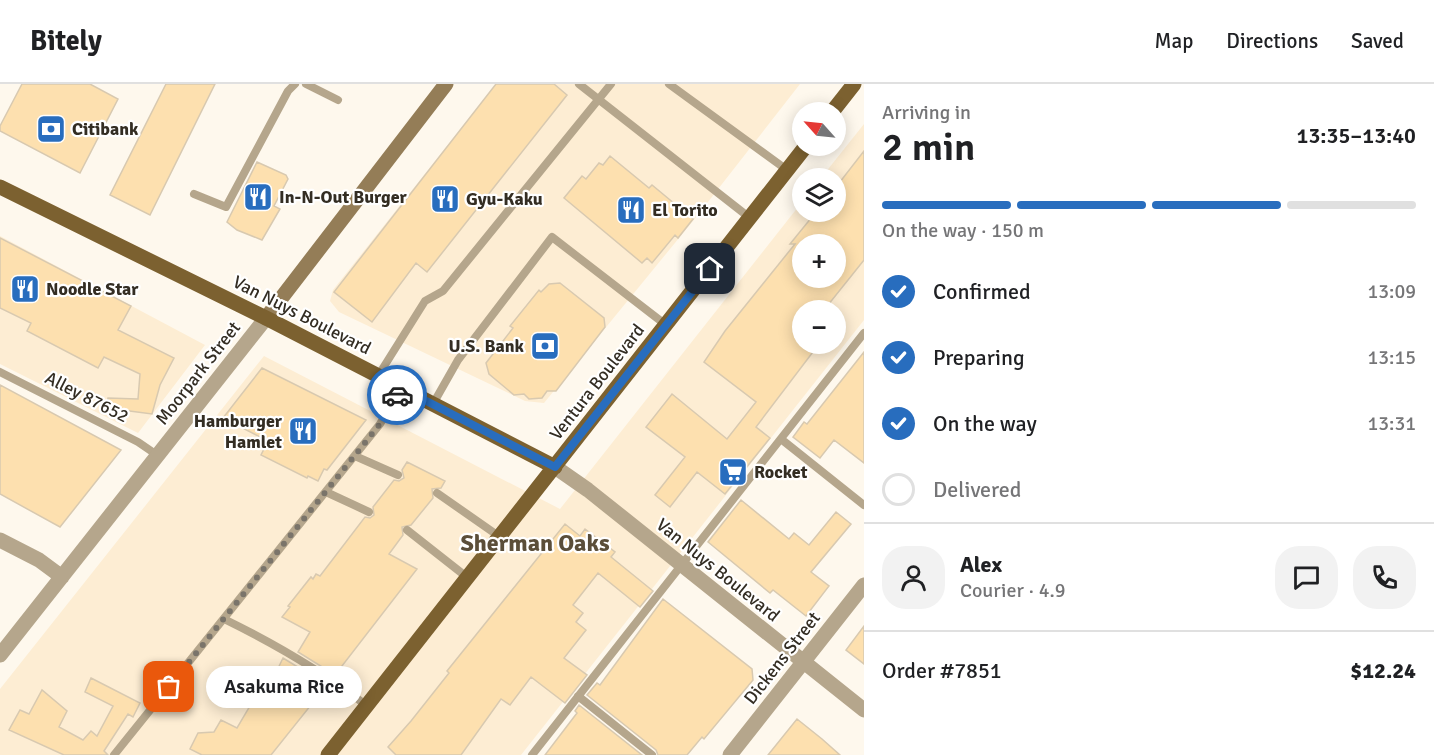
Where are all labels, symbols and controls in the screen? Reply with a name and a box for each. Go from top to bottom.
text: Bitely [30,24,102,58]
text: Map [1155,28,1193,54]
text: Directions [1226,28,1318,54]
text: Saved [1351,28,1404,54]
text: Arriving in [882,100,971,125]
north arrow [792,102,846,156]
map controls [792,102,846,354]
bank icon: Citibank [35,113,67,145]
place label: Citibank [72,118,139,140]
text: 13:35–13:40 [1297,122,1416,149]
text: 2 min [882,123,975,171]
button: layers [792,168,846,222]
restaurant icon: In-N-Out Burger [242,181,274,213]
restaurant icon: Gyu-Kaku [429,183,461,215]
place label: In-N-Out Burger [279,186,408,208]
place label: Gyu-Kaku [466,188,543,210]
restaurant icon: El Torito [615,194,647,226]
place label: El Torito [652,199,718,221]
text: On the way · 150 m [882,218,1044,243]
button: + [792,234,846,288]
pin [684,243,735,294]
icon: home [693,252,726,285]
street label: Van Nuys Boulevard [229,271,375,359]
restaurant icon: Noodle Star [9,273,41,305]
icon: check [882,275,915,308]
place label: Noodle Star [46,278,139,300]
text: Confirmed [933,278,1031,305]
text: 13:09 [1367,279,1416,304]
button: − [792,300,846,354]
street label: Moorpark Street [151,317,245,429]
street label: Ventura Boulevard [545,320,649,444]
bank icon: U.S. Bank [529,330,561,362]
place label: U.S. Bank [448,335,525,357]
icon: check [882,341,915,374]
text: Preparing [933,344,1025,371]
text: 13:15 [1367,345,1416,370]
courier [367,365,427,425]
street label: Alley 87652 [42,367,132,427]
icon: car [381,379,414,412]
icon: check [882,407,915,440]
place label: Hamburger Hamlet [194,410,283,453]
text: On the way [933,410,1037,437]
text: 13:31 [1367,411,1416,436]
restaurant icon: Hamburger Hamlet [287,415,319,447]
supermarket icon: Rocket [717,456,749,488]
place label: Rocket [754,461,808,483]
text: Delivered [933,476,1021,503]
street label: Van Nuys Boulevard [652,514,784,626]
district label: Sherman Oaks [460,528,610,558]
button: person [882,546,945,609]
button: chat [1275,546,1338,609]
button: phone [1353,546,1416,609]
text: Alex [960,551,1002,578]
text: Courier · 4.9 [960,578,1066,603]
street label: Dickens Street [739,607,825,709]
text: Order #7851 [882,657,1002,684]
text: $12.24 [1350,657,1416,684]
pin [143,661,194,712]
callout: Asakuma Rice [205,666,361,708]
icon: bag [152,670,185,703]
text: Asakuma Rice [224,674,344,699]

